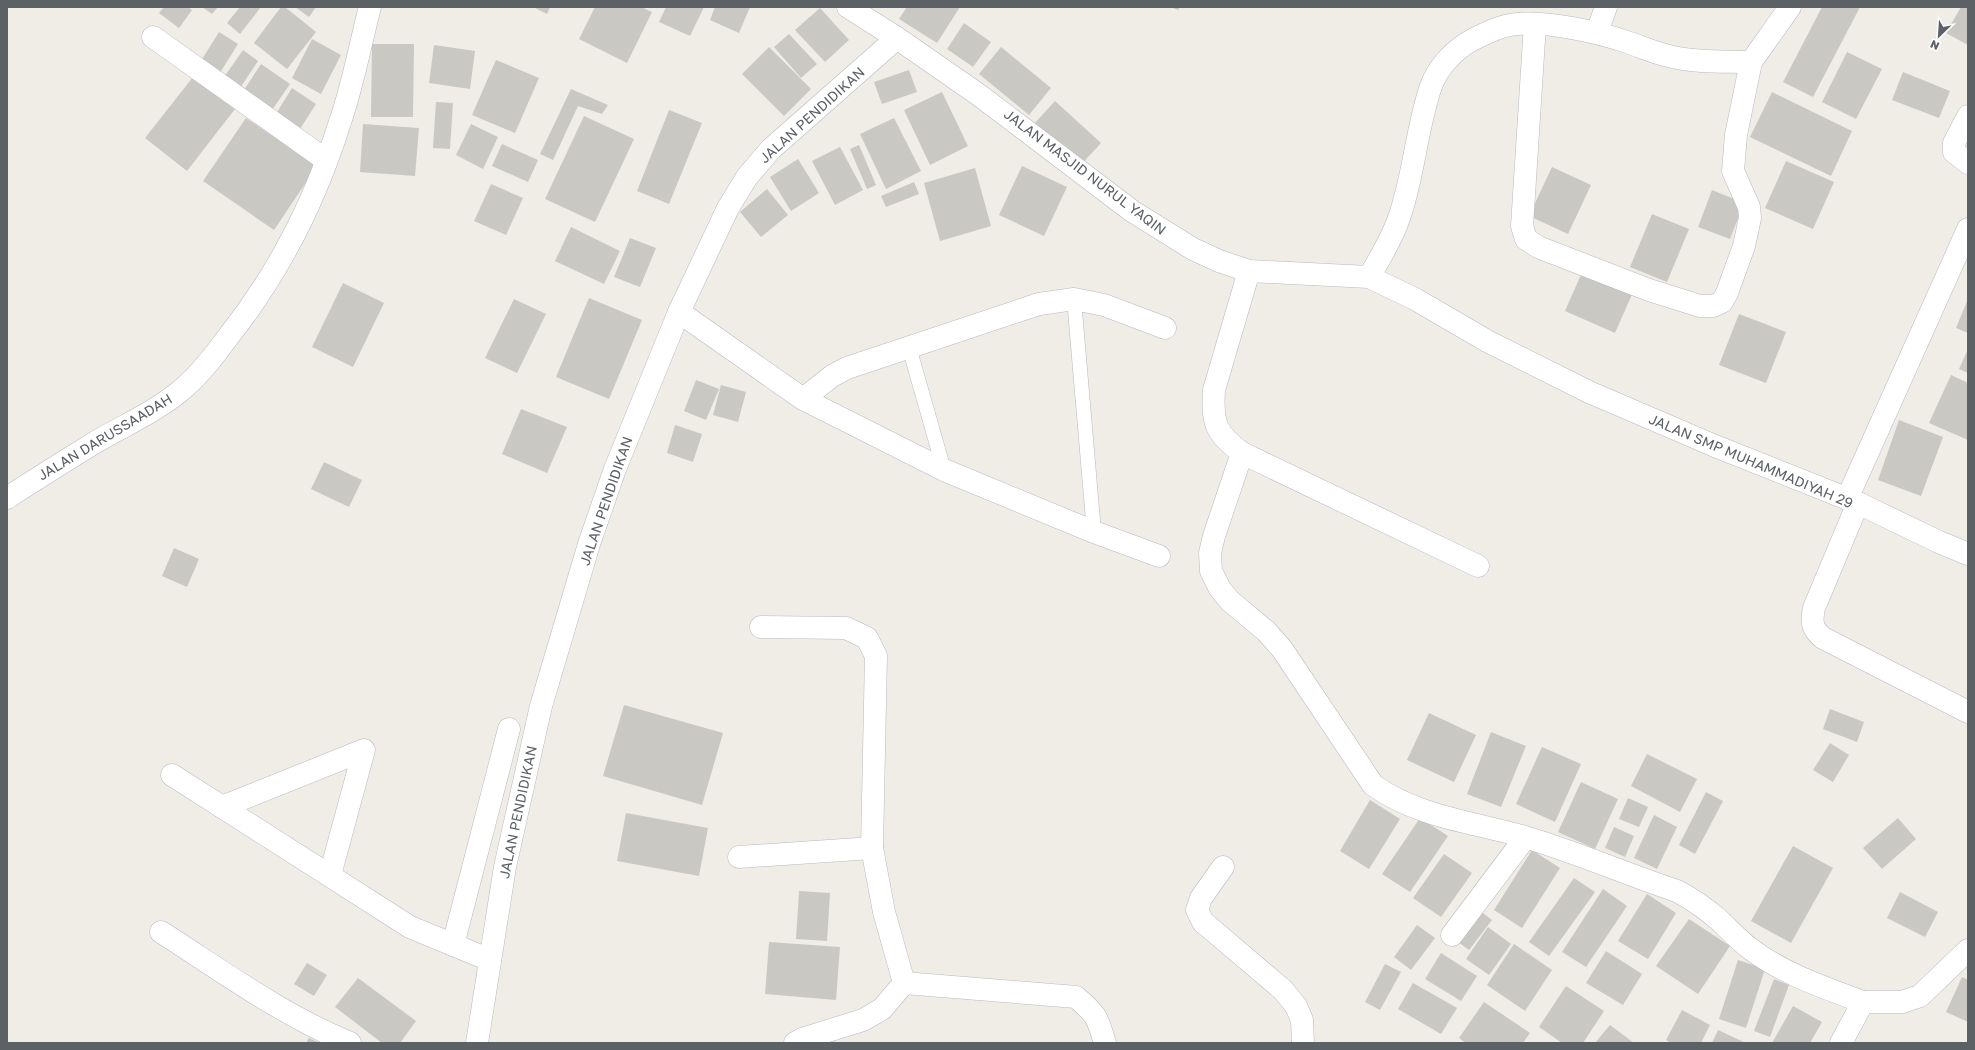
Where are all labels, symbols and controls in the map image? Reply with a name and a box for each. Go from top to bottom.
north arrow [1919,16,1959,56]
text: N [1928,38,1941,53]
street label: JALAN PENDIDIKAN [756,63,868,166]
street label: JALAN MASJID NURUL YAQIN [1001,105,1170,238]
street label: JALAN DARUSSAADAH [35,390,175,483]
street label: JALAN SMP MUHAMMADIYAH 29 [1647,410,1856,511]
street label: JALAN PENDIDIKAN [575,434,636,568]
street label: JALAN PENDIDIKAN [495,744,540,880]

